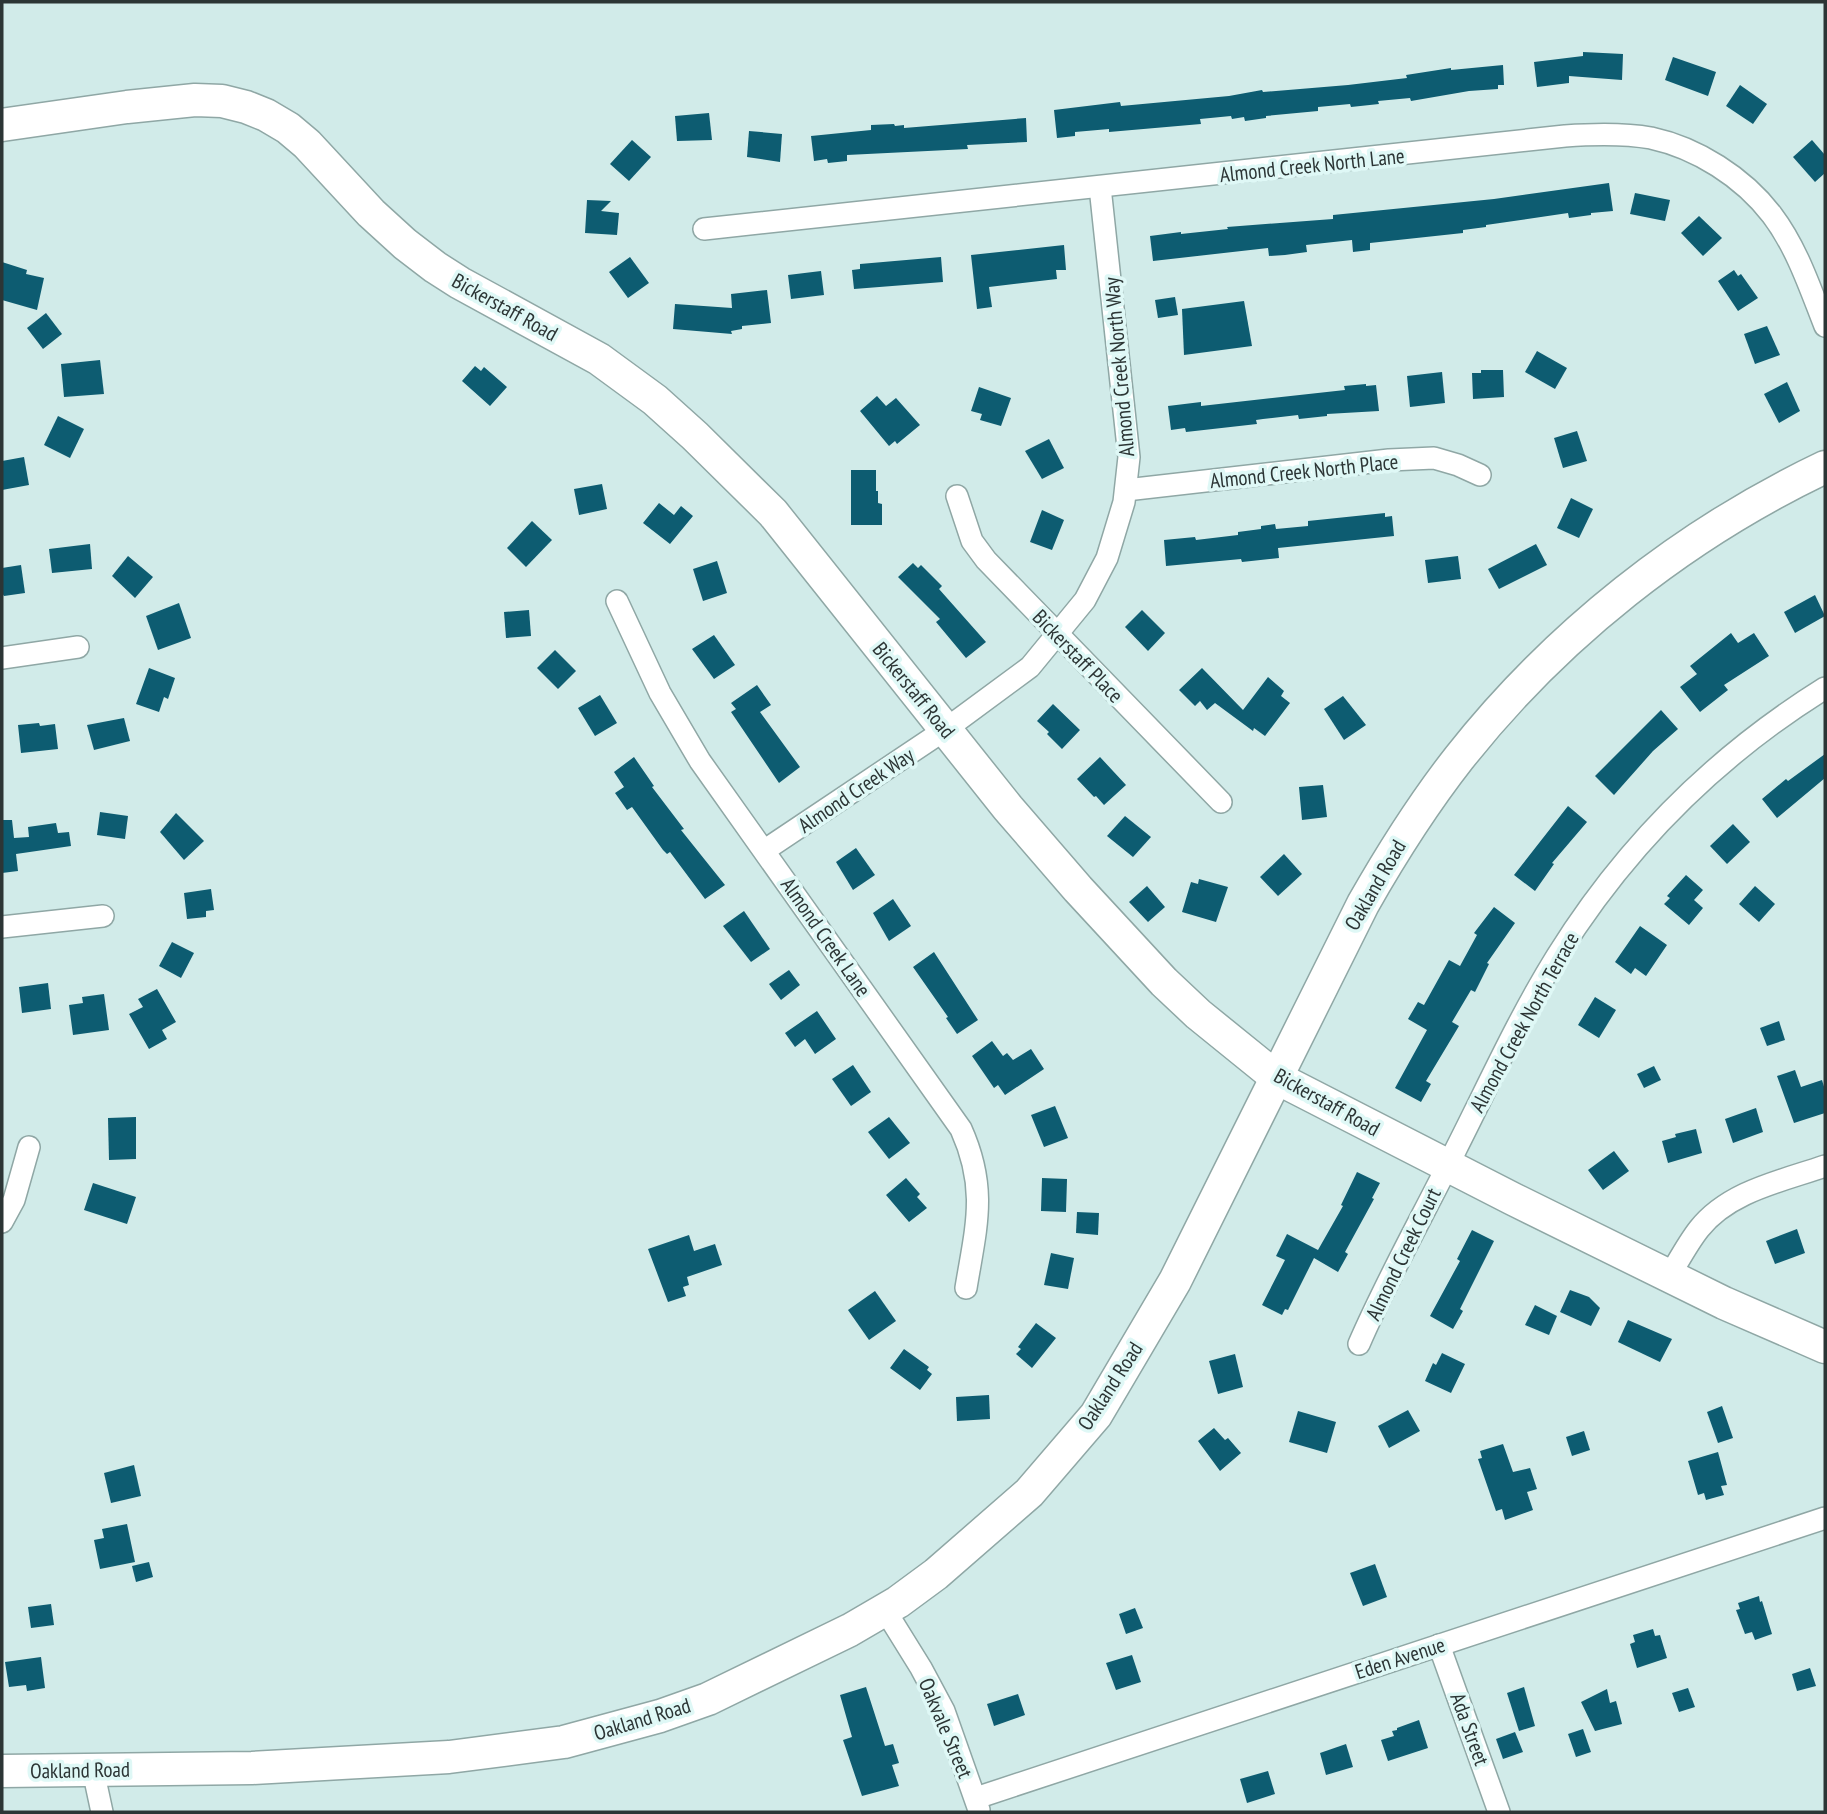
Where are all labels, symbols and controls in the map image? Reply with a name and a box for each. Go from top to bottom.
street label: Almond Creek North Lane [1218,142,1406,188]
street label: Bickerstaff Road [447,267,563,347]
street label: Almond Creek North Way [1098,276,1140,458]
street label: Almond Creek North Place [1208,448,1400,494]
street label: Bickerstaff Place [1027,604,1129,708]
street label: Bickerstaff Road [867,636,961,744]
street label: Almond Creek Way [793,741,919,839]
street label: Oakland Road [1338,835,1412,935]
street label: Almond Creek Lane [775,872,877,1002]
street label: Almond Creek North Terrace [1463,927,1585,1117]
street label: Bickerstaff Road [1269,1062,1385,1142]
street label: Almond Creek Court [1359,1183,1447,1325]
street label: Oakland Road [1071,1337,1149,1435]
street label: Eden Avenue [1352,1631,1448,1685]
street label: Oakvale Street [913,1674,979,1782]
street label: Ada Street [1444,1689,1496,1769]
street label: Oakland Road [590,1691,694,1747]
street label: Oakland Road [30,1756,130,1784]

